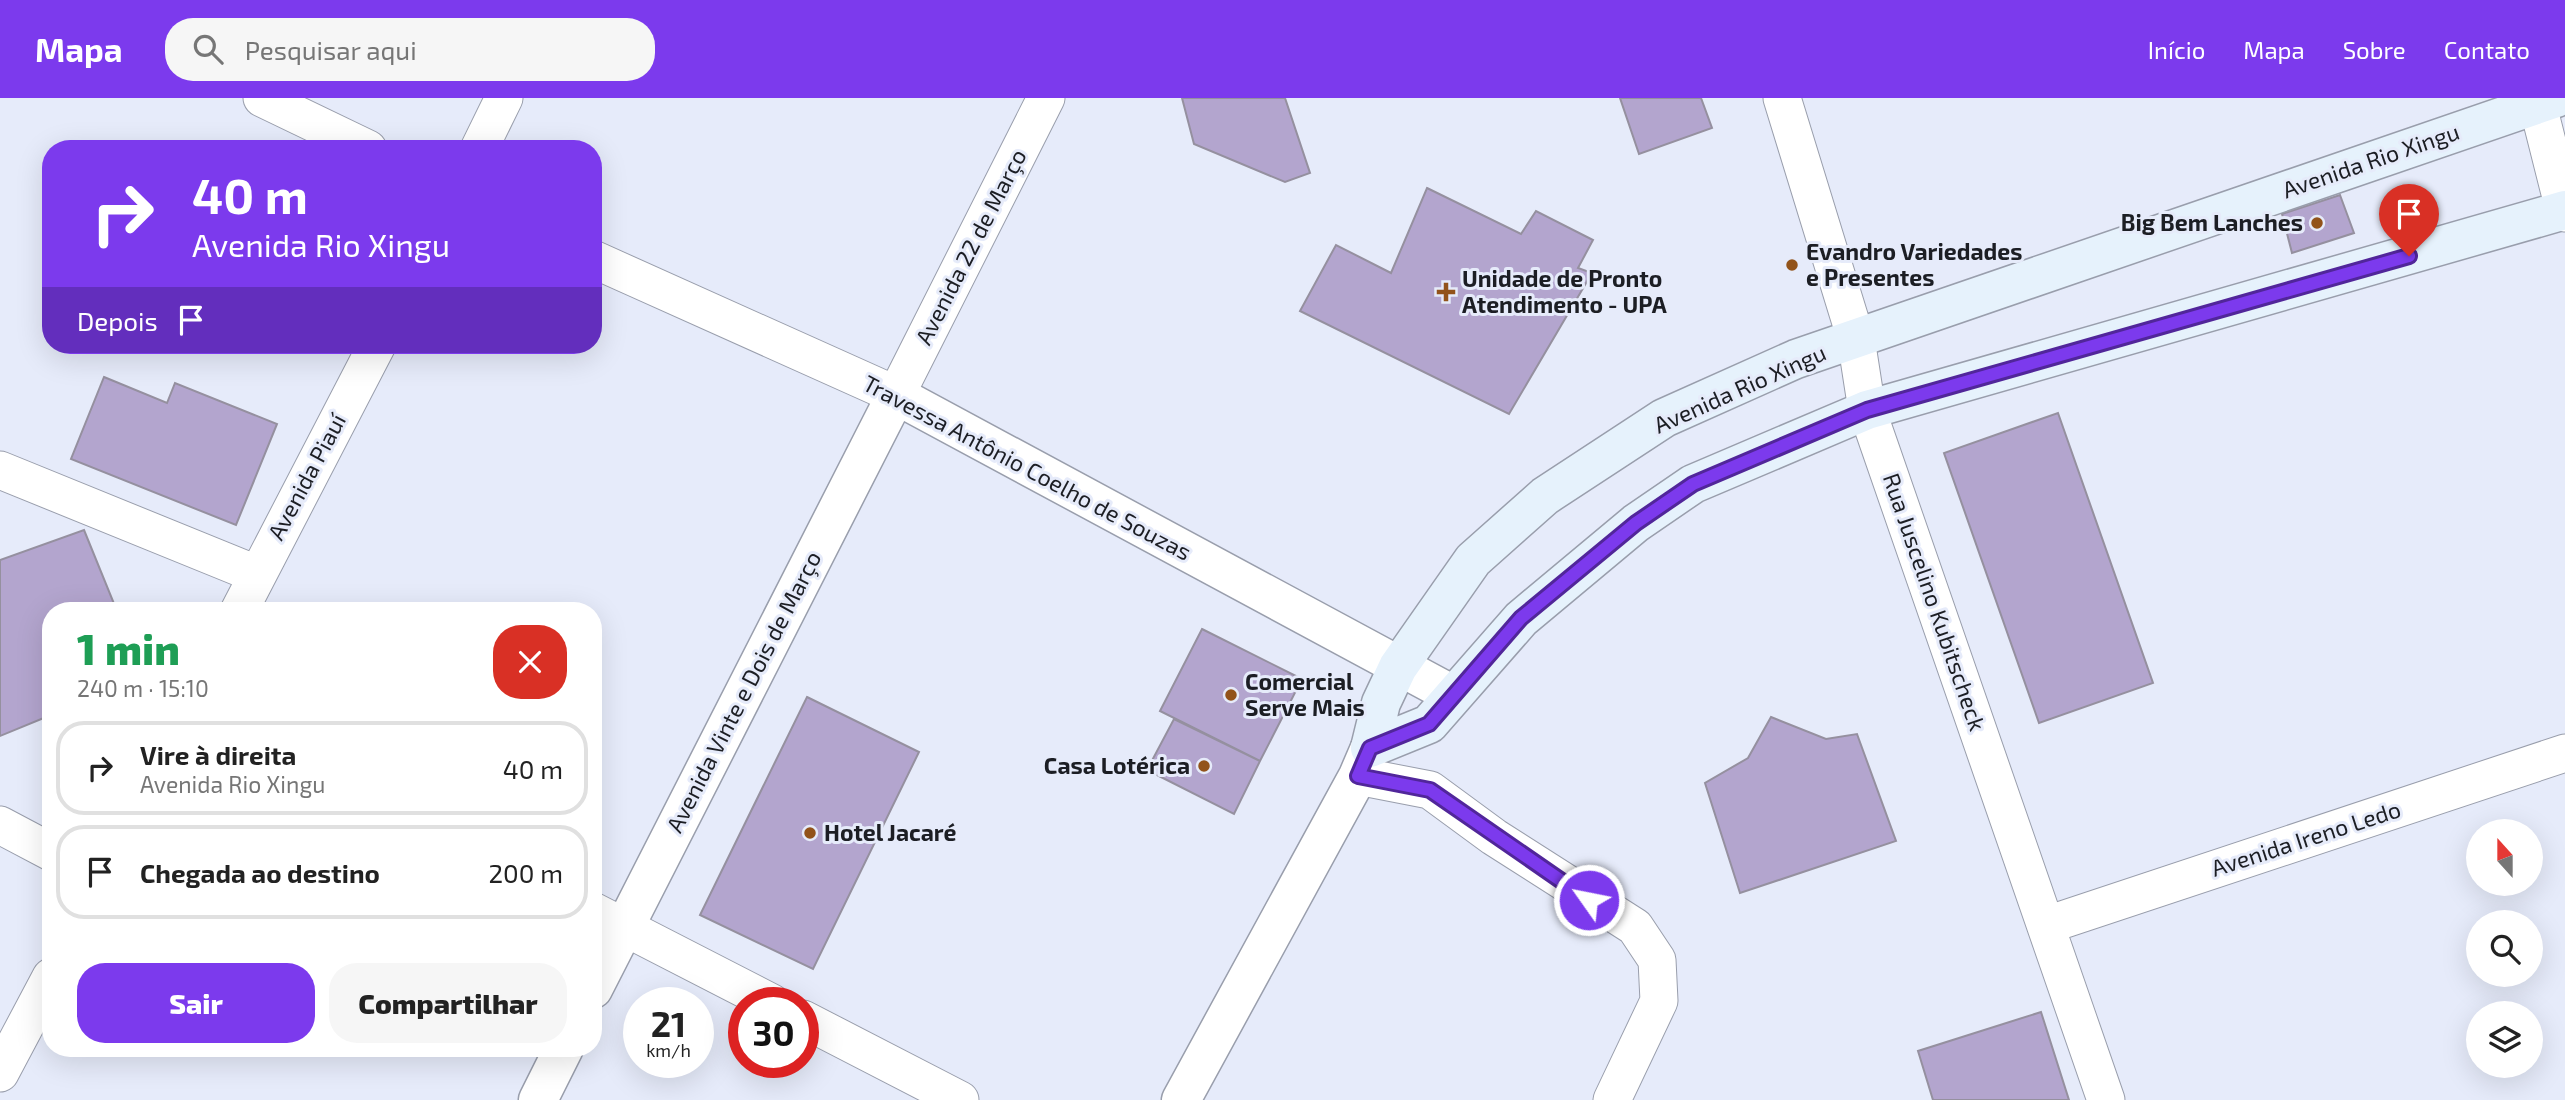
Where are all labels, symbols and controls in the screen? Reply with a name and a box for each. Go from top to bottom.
search box [165,18,655,81]
text: Mapa [35,29,123,69]
icon: search [189,30,227,68]
text: Pesquisar aqui [245,34,417,65]
text: Início [2148,35,2205,64]
text: Mapa [2243,35,2305,64]
text: Sobre [2343,35,2406,64]
text: Contato [2444,35,2530,64]
street label: Avenida Rio Xingu [2278,117,2463,203]
street label: Avenida 22 de Março [909,144,1032,349]
text: 40 m [192,165,308,224]
icon: right [77,168,168,259]
pin [2379,184,2439,256]
icon: arrive [2390,195,2428,233]
place label: Big Bem Lanches [2121,208,2303,236]
marker: Big Bem Lanches [2309,215,2325,231]
text: Avenida Rio Xingu [192,225,450,263]
place label: Evandro Variedades e Presentes [1806,237,2023,291]
marker: Evandro Variedades e Presentes [1784,257,1800,273]
place label: Unidade de Pronto Atendimento - UPA [1462,264,1667,318]
marker: Unidade de Pronto Atendimento - UPA [1436,282,1456,302]
icon: arrive [172,301,210,339]
text: Depois [77,305,158,336]
street label: Avenida Rio Xingu [1649,338,1830,439]
street label: Travessa Antônio Coelho de Souzas [859,368,1196,566]
street label: Avenida Piauí [261,407,352,544]
street label: Rua Juscelino Kubitscheck [1878,469,1992,734]
street label: Avenida Vinte e Dois de Março [660,546,827,837]
text: 1 min [77,623,180,673]
button: close [493,625,567,699]
place label: Comercial Serve Mais [1245,667,1365,721]
text: 240 m · 15:10 [77,674,209,702]
marker: Comercial Serve Mais [1223,687,1239,703]
text: Vire à direita [140,739,296,770]
icon: right [81,749,119,787]
place label: Casa Lotérica [1044,751,1190,779]
text: 40 m [503,753,563,784]
marker: Casa Lotérica [1196,758,1212,774]
text: Avenida Rio Xingu [140,770,325,798]
street label: Avenida Ireno Ledo [2207,794,2404,882]
place label: Hotel Jacaré [824,818,956,846]
north arrow [2466,819,2543,896]
map controls [2466,819,2543,1078]
marker: Hotel Jacaré [802,825,818,841]
icon: arrive [81,853,119,891]
text: Chegada ao destino [140,857,380,888]
text: 200 m [488,857,563,888]
position arrow [1552,863,1626,937]
button: search [2466,910,2543,987]
button: Sair [77,963,315,1043]
button: Compartilhar [329,963,567,1043]
speed limit sign: 30 [728,987,819,1078]
button: layers [2466,1001,2543,1078]
text: 21 [651,1002,686,1044]
text: km/h [646,1039,691,1061]

